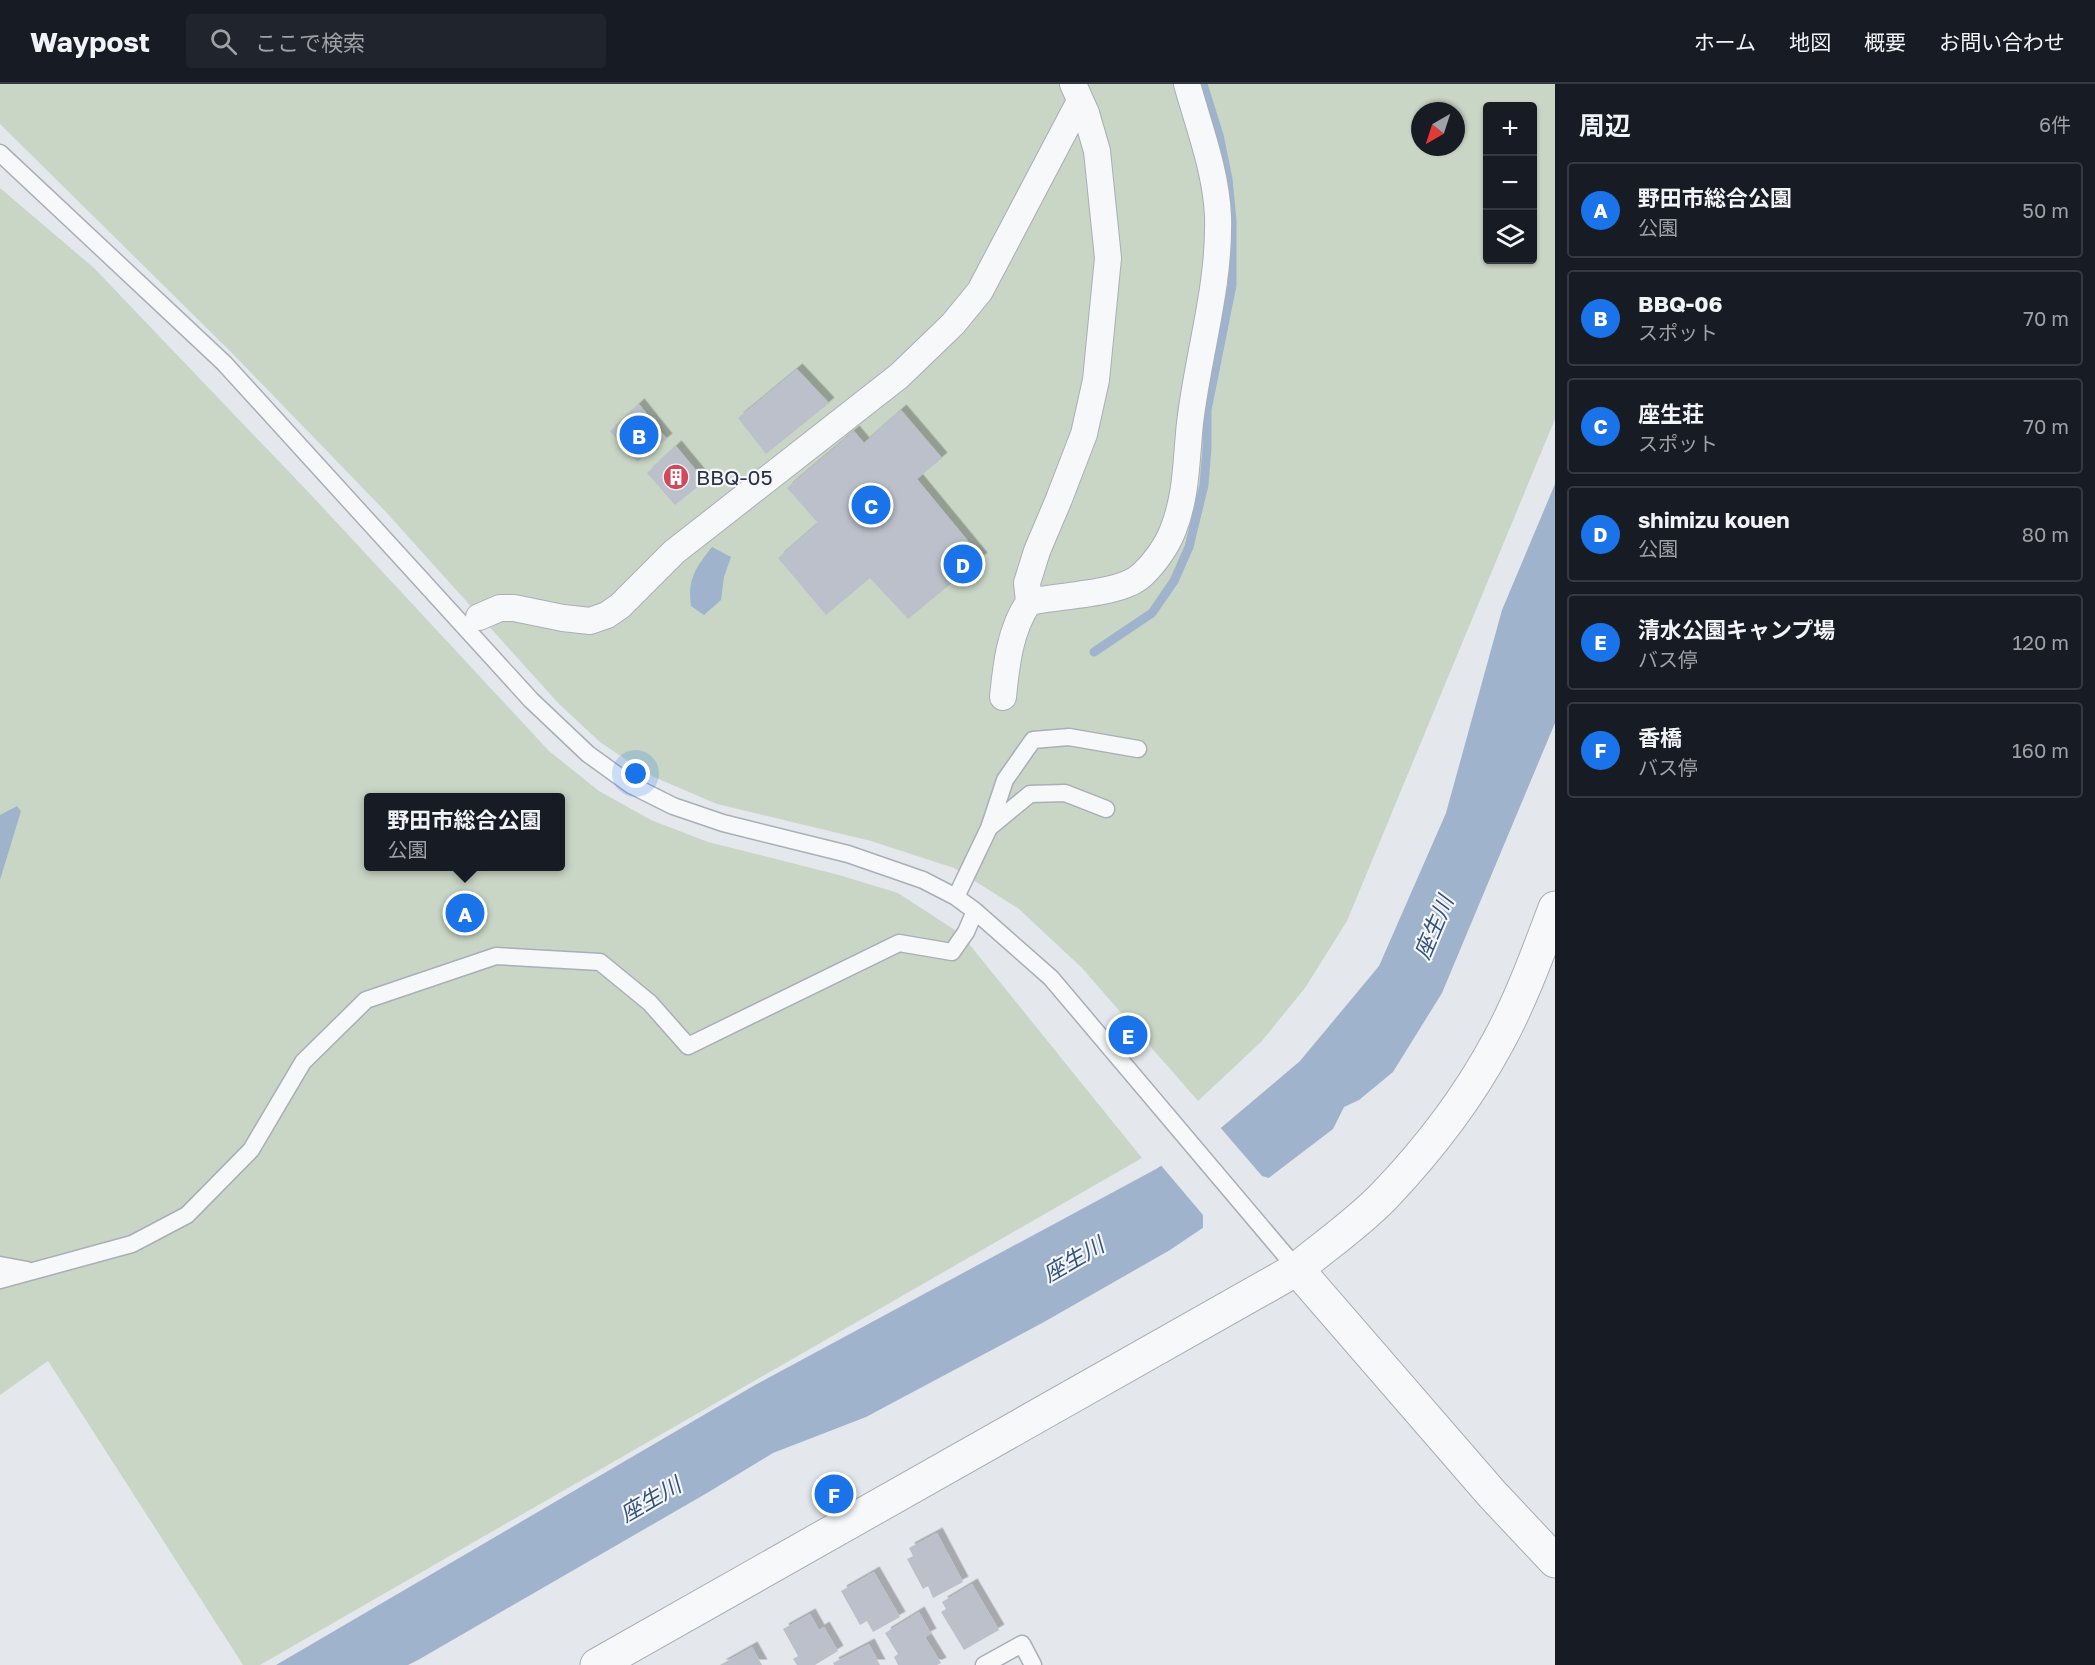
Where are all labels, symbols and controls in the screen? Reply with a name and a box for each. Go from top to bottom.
search box [186,14,606,68]
text: Waypost [30,25,150,58]
icon: search [207,25,240,58]
text: ここで検索 [255,29,365,56]
text: ホーム [1694,29,1756,55]
text: 地図 [1789,29,1831,55]
text: 概要 [1864,29,1906,55]
text: お問い合わせ [1939,29,2065,55]
north arrow [1411,102,1465,156]
map controls [1483,102,1537,264]
button: + [1483,102,1537,156]
text: 周辺 [1579,110,1631,141]
text: 6件 [2039,112,2071,136]
button: − [1483,156,1537,210]
text: 野田市総合公園 [1638,184,1792,211]
text: A [1593,198,1608,222]
text: 50 m [2022,198,2069,222]
button: layers [1483,210,1537,264]
text: 公園 [1638,215,1678,239]
text: BBQ-06 [1638,290,1722,317]
text: B [1593,306,1608,330]
text: 70 m [2023,306,2069,330]
text: スポット [1638,320,1718,344]
text: 座生荘 [1638,400,1704,427]
pin: B [620,412,658,458]
text: C [1593,414,1608,438]
text: 70 m [2023,414,2069,438]
text: スポット [1638,431,1718,455]
building icon: BBQ-05 [661,462,691,492]
place label: BBQ-05 [696,464,773,490]
pin: C [852,482,890,528]
text: shimizu kouen [1638,506,1790,533]
text: D [1593,522,1608,546]
text: 80 m [2022,522,2069,546]
text: 公園 [1638,536,1678,560]
pin: D [944,542,982,586]
text: 清水公園キャンプ場 [1638,616,1835,643]
text: E [1594,630,1607,654]
text: 120 m [2013,630,2069,654]
text: バス停 [1638,647,1698,671]
text: 香橋 [1638,724,1682,751]
text: F [1595,738,1606,762]
text: 160 m [2012,738,2069,762]
text: バス停 [1638,755,1698,779]
your location [621,759,650,788]
popup [364,793,565,871]
text: 野田市総合公園 [387,806,542,833]
text: 公園 [387,837,427,861]
pin: A [446,890,484,936]
water label: 座生川 [1408,890,1459,963]
pin: E [1108,1012,1148,1058]
water label: 座生川 [1038,1230,1110,1287]
water label: 座生川 [615,1470,687,1527]
pin: F [814,1472,854,1516]

